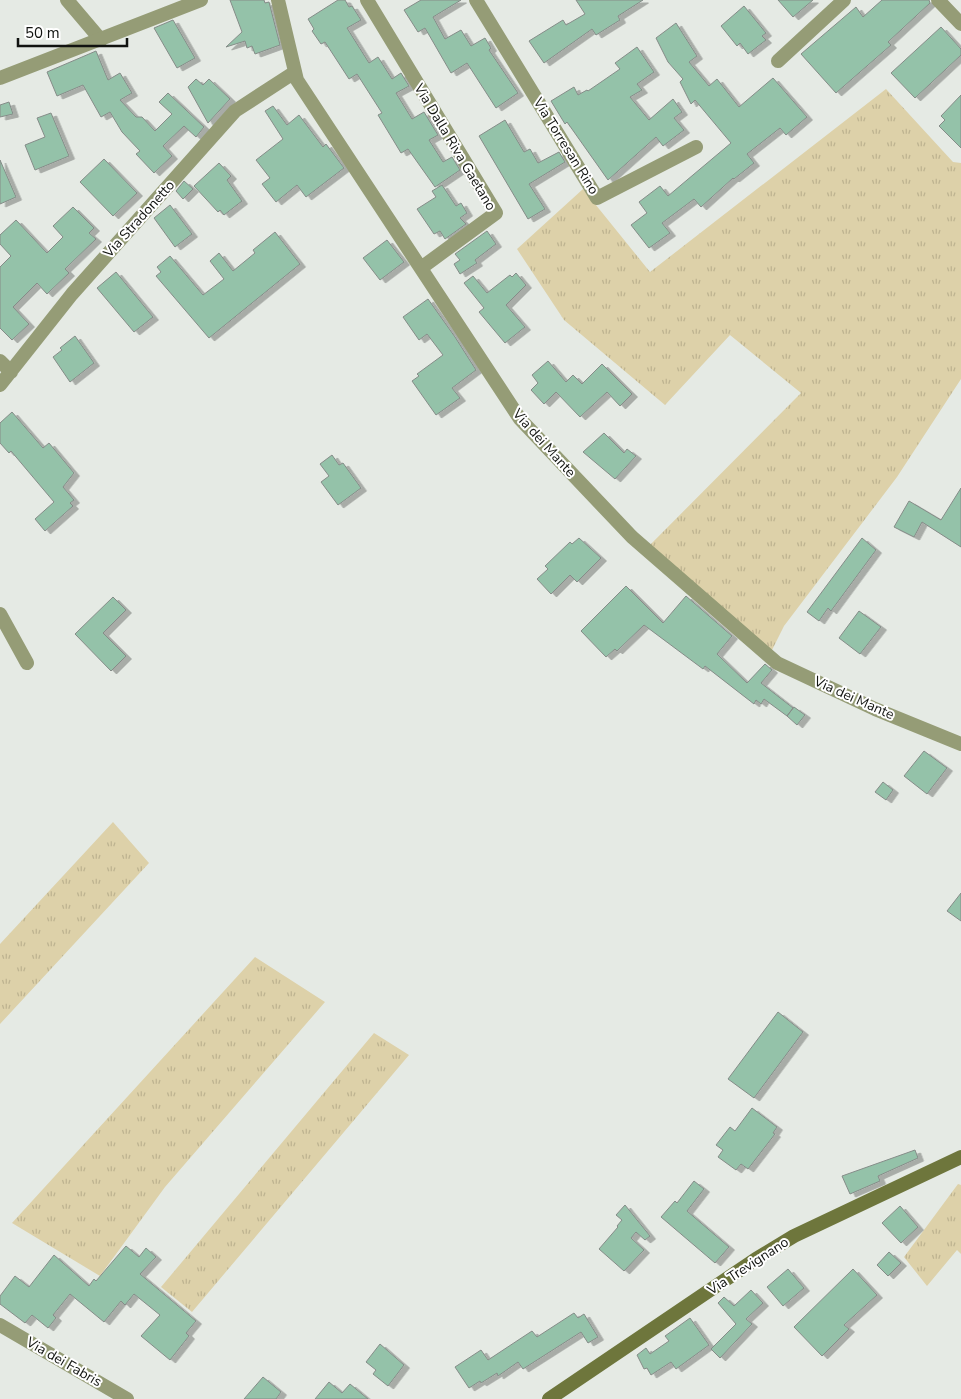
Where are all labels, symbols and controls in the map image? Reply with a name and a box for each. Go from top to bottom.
scale bar [18,15,126,47]
text: 50 m [25,23,60,43]
street label: Via Dalla Riva Gaetano [409,79,501,214]
street label: Via Torresan Rino [528,93,603,198]
street label: Via Stradonetto [98,176,179,263]
street label: Via dei Mante [507,404,580,481]
street label: Via dei Mante [810,671,897,724]
street label: Via Trevignano [703,1233,792,1300]
street label: Via dei Fabris [22,1332,105,1391]

